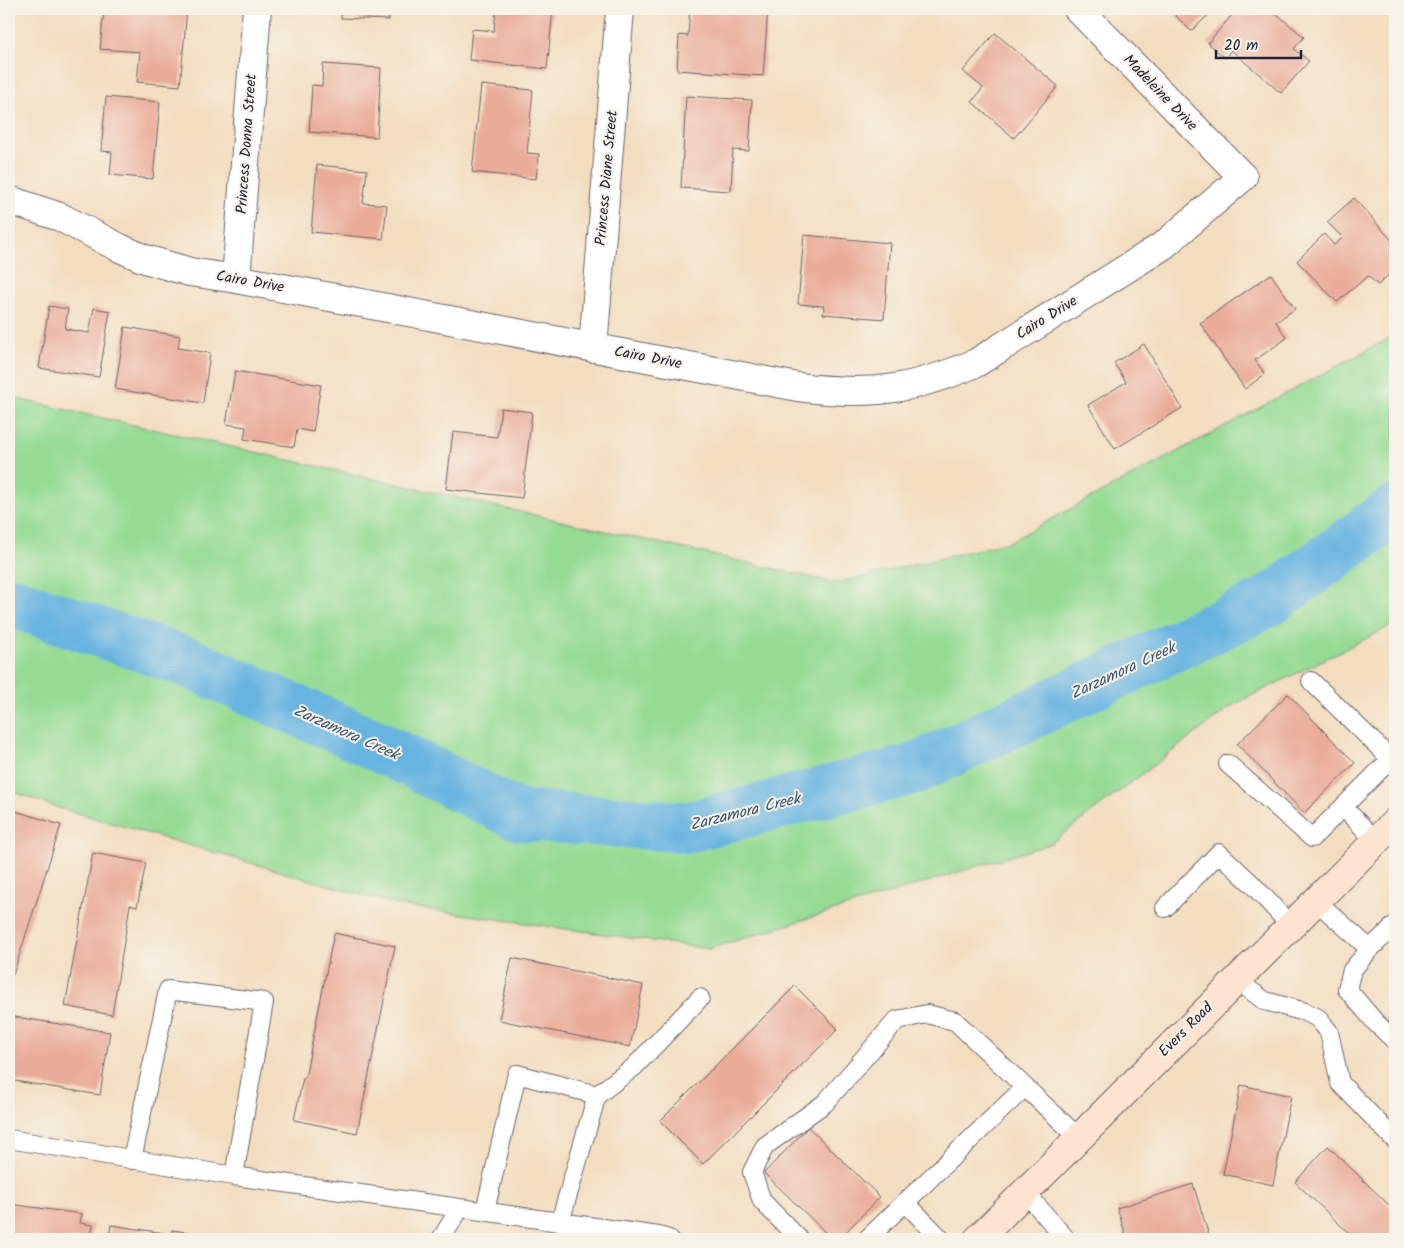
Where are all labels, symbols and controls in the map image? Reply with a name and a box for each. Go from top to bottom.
scale bar [1216,28,1302,60]
text: 20 m [1224,34,1258,58]
street label: Madeleine Drive [1117,49,1203,137]
street label: Princess Donna Street [230,73,264,215]
street label: Princess Diane Street [589,109,625,247]
street label: Cairo Drive [214,264,286,300]
street label: Cairo Drive [1012,290,1083,346]
street label: Cairo Drive [612,340,684,376]
water label: Zarzamora Creek [1066,635,1182,706]
water label: Zarzamora Creek [289,699,405,768]
water label: Zarzamora Creek [687,786,805,838]
street label: Evers Road [1153,997,1219,1063]

